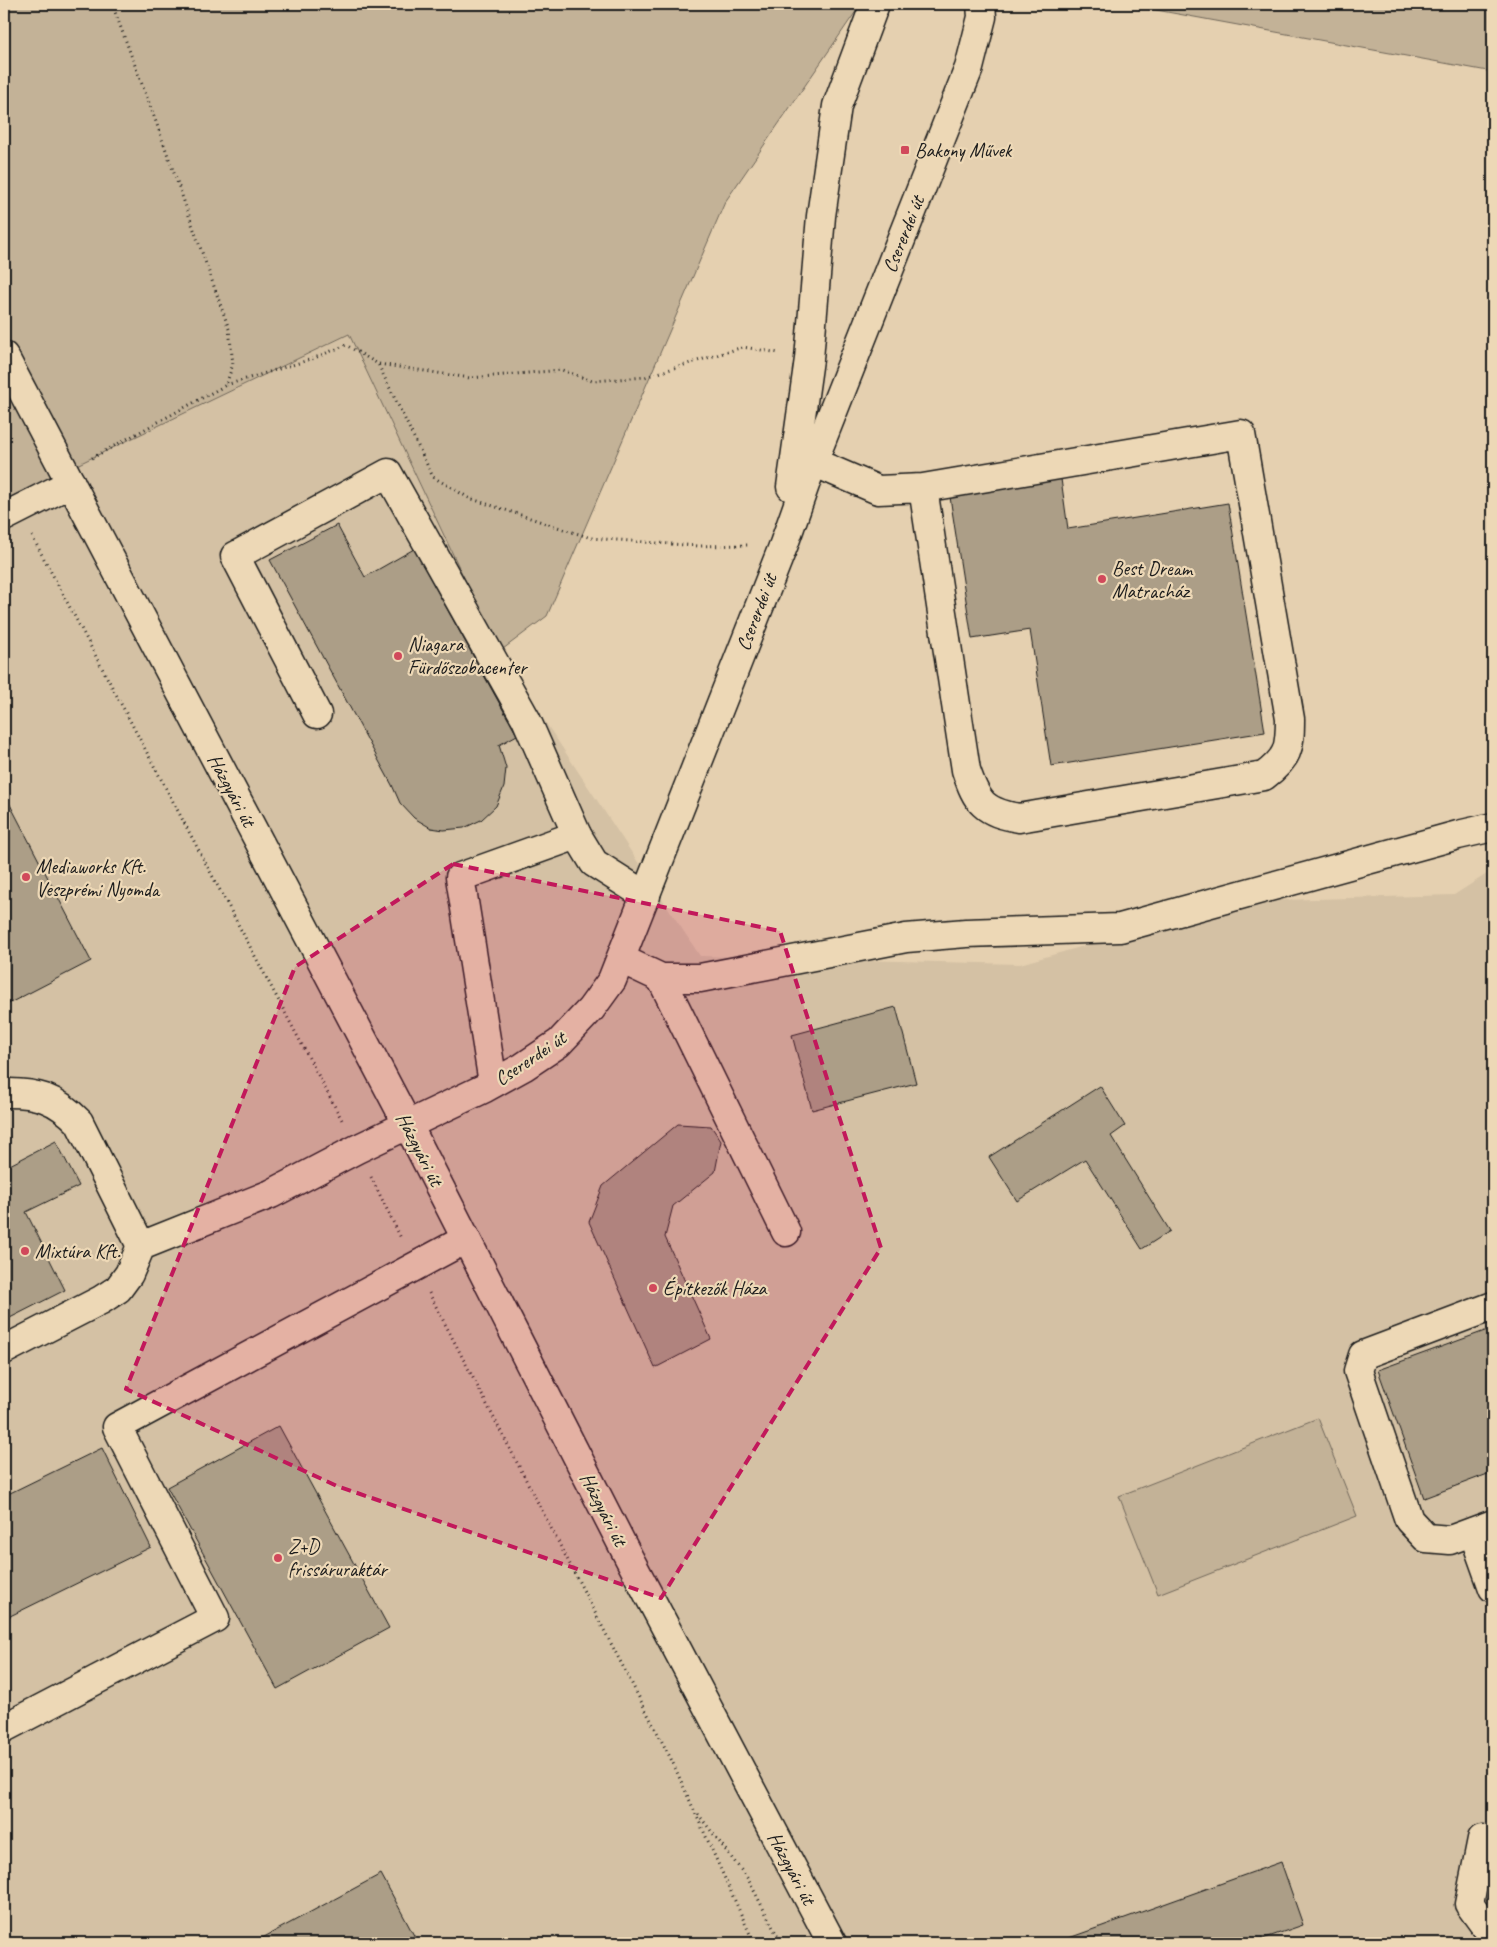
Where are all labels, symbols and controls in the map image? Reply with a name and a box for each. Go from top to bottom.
place label: Bakony Művek [915,138,1013,163]
marker: Bakony Művek [899,144,911,156]
street label: Csererdei út [877,190,931,276]
place label: Best Dream Matracház [1112,556,1194,604]
street label: Csererdei út [730,568,783,654]
marker: Best Dream Matracház [1096,573,1108,585]
place label: Niagara Fürdőszobacenter [408,632,528,680]
marker: Niagara Fürdőszobacenter [392,650,404,662]
street label: Házgyári út [202,750,262,833]
place label: Mediaworks Kft. Veszprémi Nyomda [36,854,161,902]
marker: Mediaworks Kft. Veszprémi Nyomda [20,871,32,883]
street label: Csererdei út [490,1024,573,1091]
street label: Házgyári út [391,1108,450,1192]
place label: Mixtúra Kft. [35,1239,120,1264]
marker: Mixtúra Kft. [19,1245,31,1257]
place label: Építkezők Háza [663,1276,767,1301]
marker: Építkezők Háza [647,1282,659,1294]
street label: Házgyári út [575,1468,634,1552]
place label: Z+D frissáruraktár [288,1534,389,1582]
marker: Z+D frissáruraktár [272,1552,284,1564]
street label: Házgyári út [762,1828,822,1911]

